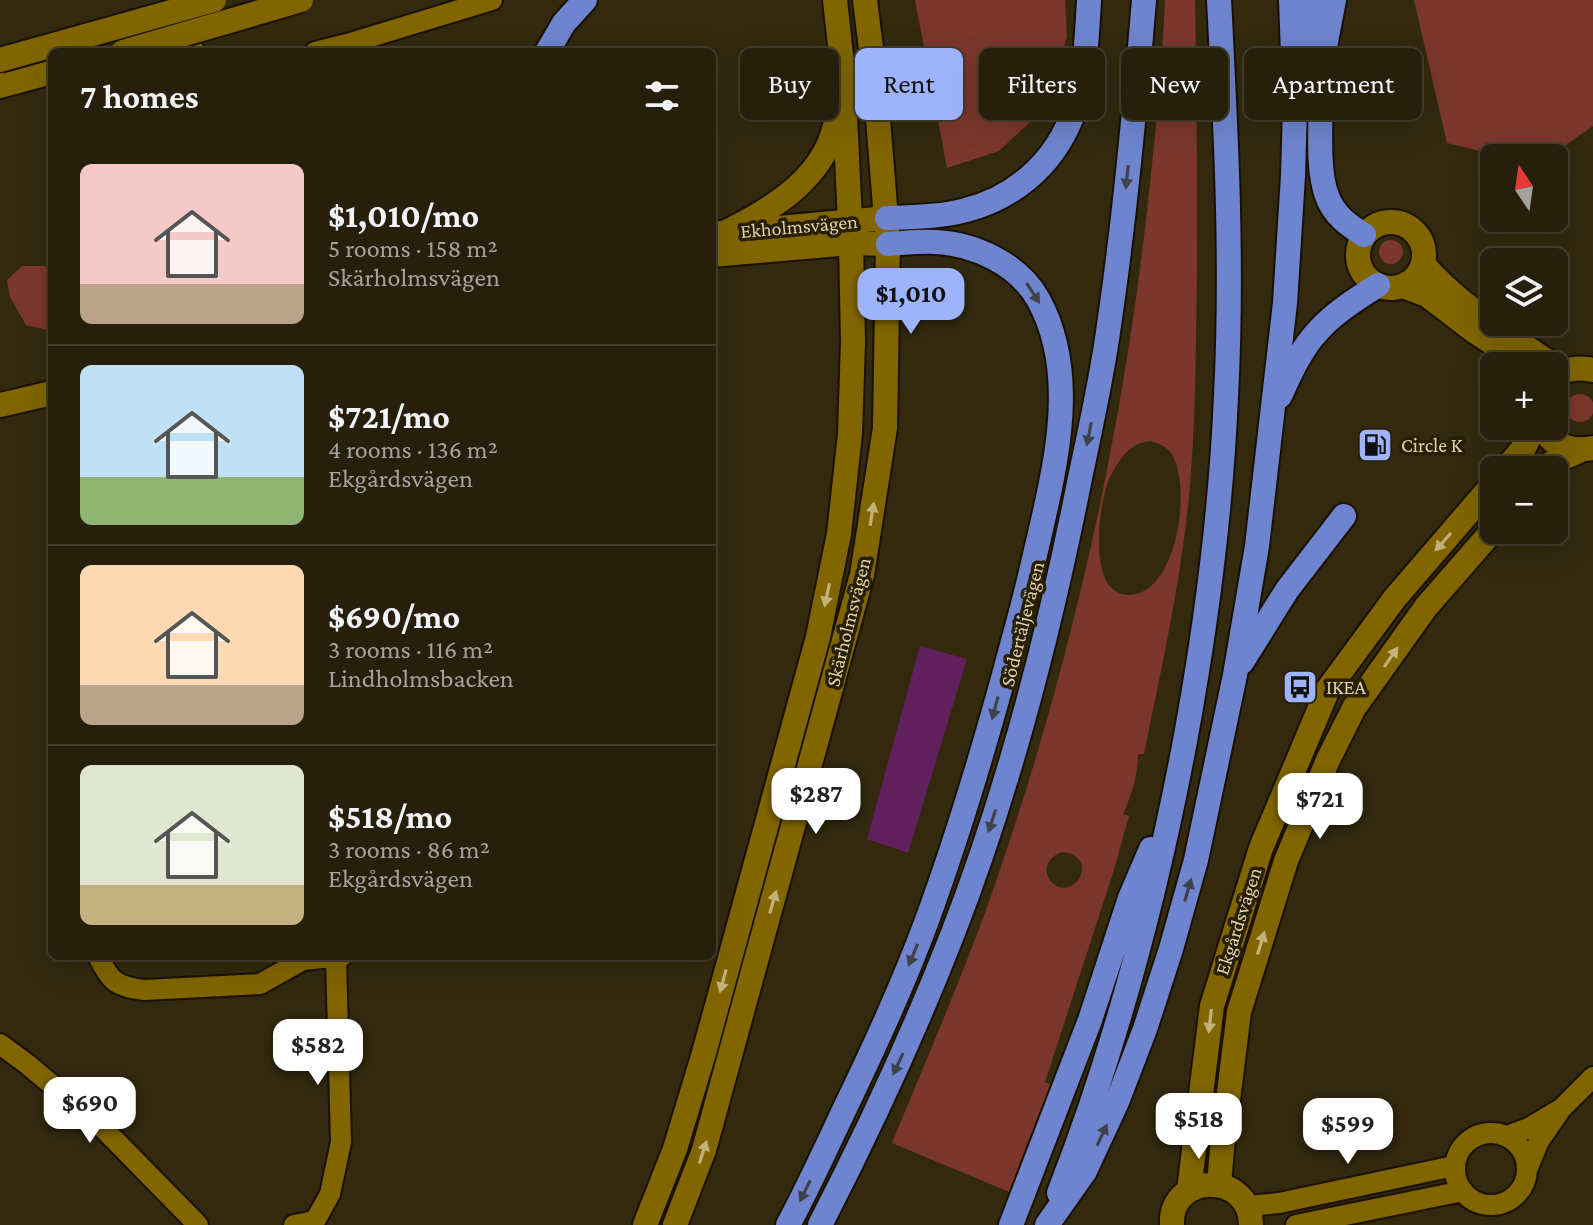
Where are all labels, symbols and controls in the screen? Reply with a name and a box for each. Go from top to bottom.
chip: Buy [740,48,839,120]
chip: Rent [855,48,963,120]
chip: Filters [979,48,1105,120]
chip: New [1121,48,1228,120]
chip: Apartment [1244,48,1422,120]
icon: filters [640,74,684,118]
text: 7 homes [80,78,199,115]
north arrow [1480,144,1568,232]
map controls [1480,144,1568,544]
one-way arrow [1121,165,1134,190]
icon: home [144,196,240,292]
text: $1,010/mo [328,197,479,234]
street label: Ekholmsvägen [739,210,859,243]
text: 5 rooms · 158 m² [328,234,498,263]
button: layers [1480,248,1568,336]
text: Skärholmsvägen [328,263,500,292]
pin: $1,010 [846,268,976,336]
text: $1,010 [875,279,947,308]
one-way arrow [1025,282,1039,304]
button: + [1480,352,1568,440]
icon: home [144,397,240,493]
text: $721/mo [328,398,450,435]
one-way arrow [1083,422,1095,447]
fuel station icon: Circle K [1356,426,1394,464]
place label: Circle K [1401,434,1463,456]
text: 4 rooms · 136 m² [328,435,498,464]
button: − [1480,456,1568,544]
text: Ekgårdsvägen [328,464,473,493]
one-way arrow [866,502,878,527]
one-way arrow [1435,531,1452,551]
street label: Skärholmsvägen [821,555,876,689]
street label: Södertäljevägen [996,559,1049,689]
one-way arrow [820,582,832,607]
icon: home [144,597,240,693]
text: $690/mo [328,598,460,635]
text: 3 rooms · 116 m² [328,635,493,664]
one-way arrow [1383,646,1398,667]
text: Lindholmsbacken [328,664,514,693]
bus stop icon: IKEA [1281,668,1319,706]
place label: IKEA [1326,676,1366,698]
one-way arrow [989,696,1001,721]
pin: $287 [769,768,863,836]
pin: $721 [1273,773,1367,841]
text: $287 [790,779,842,808]
text: $721 [1296,784,1344,813]
icon: home [144,797,240,893]
text: $518/mo [328,798,452,835]
one-way arrow [985,810,997,834]
text: 3 rooms · 86 m² [328,835,490,864]
text: Ekgårdsvägen [328,864,473,893]
street label: Ekgårdsvägen [1210,864,1267,978]
one-way arrow [1182,877,1195,901]
one-way arrow [767,889,779,914]
one-way arrow [1255,930,1268,954]
one-way arrow [906,943,919,967]
one-way arrow [716,969,729,993]
one-way arrow [1203,1009,1216,1034]
pin: $582 [271,1019,365,1087]
text: $582 [291,1030,345,1059]
one-way arrow [891,1052,904,1075]
pin: $690 [43,1077,137,1145]
text: $690 [62,1088,118,1117]
pin: $518 [1152,1093,1246,1161]
pin: $599 [1301,1098,1395,1166]
text: $518 [1174,1104,1224,1133]
text: $599 [1321,1109,1375,1138]
one-way arrow [1095,1123,1109,1147]
one-way arrow [697,1140,709,1164]
one-way arrow [799,1180,812,1203]

